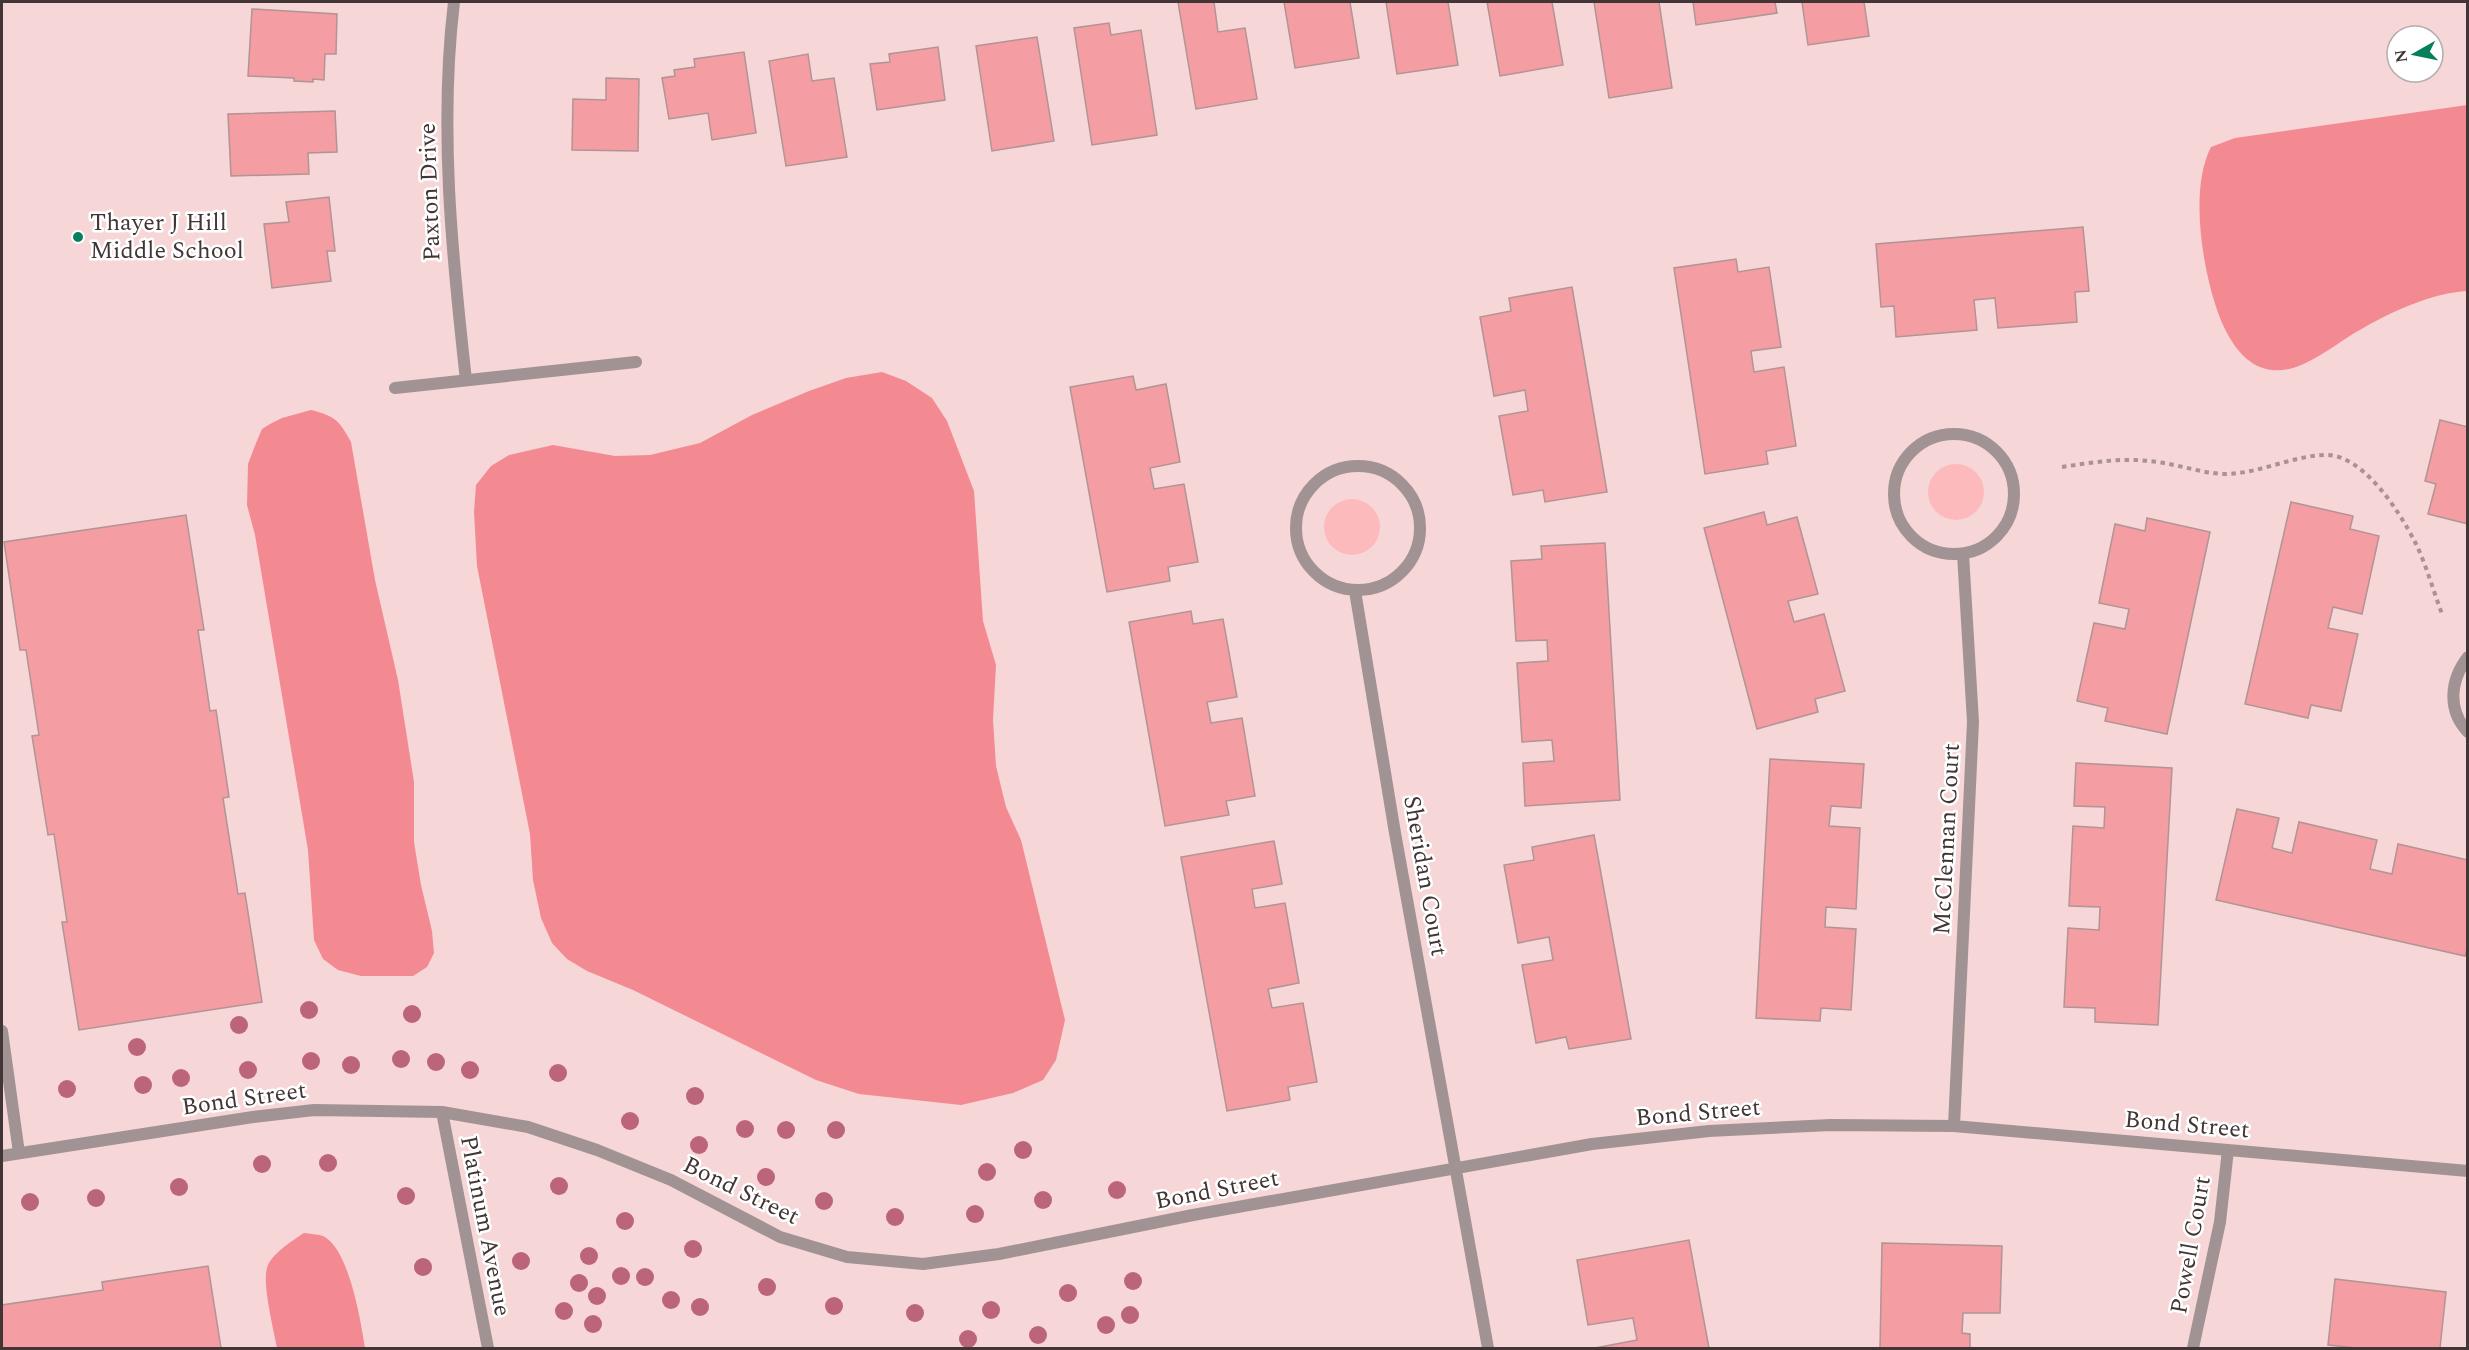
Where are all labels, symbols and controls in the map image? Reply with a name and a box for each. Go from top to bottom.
north arrow [2385,24,2445,84]
text: N [2388,48,2414,65]
street label: Paxton Drive [410,122,450,262]
place label: Thayer J Hill Middle School [90,205,244,269]
marker: Thayer J Hill Middle School [71,230,85,244]
street label: McClennan Court [1924,742,1970,936]
street label: Sheridan Court [1393,793,1457,959]
street label: Bond Street [179,1072,309,1126]
street label: Bond Street [1634,1090,1762,1136]
street label: Bond Street [2123,1102,2251,1148]
street label: Platinum Avenue [450,1133,520,1319]
street label: Bond Street [677,1147,805,1235]
street label: Bond Street [1152,1160,1282,1220]
street label: Powell Court [2161,1173,2221,1317]

